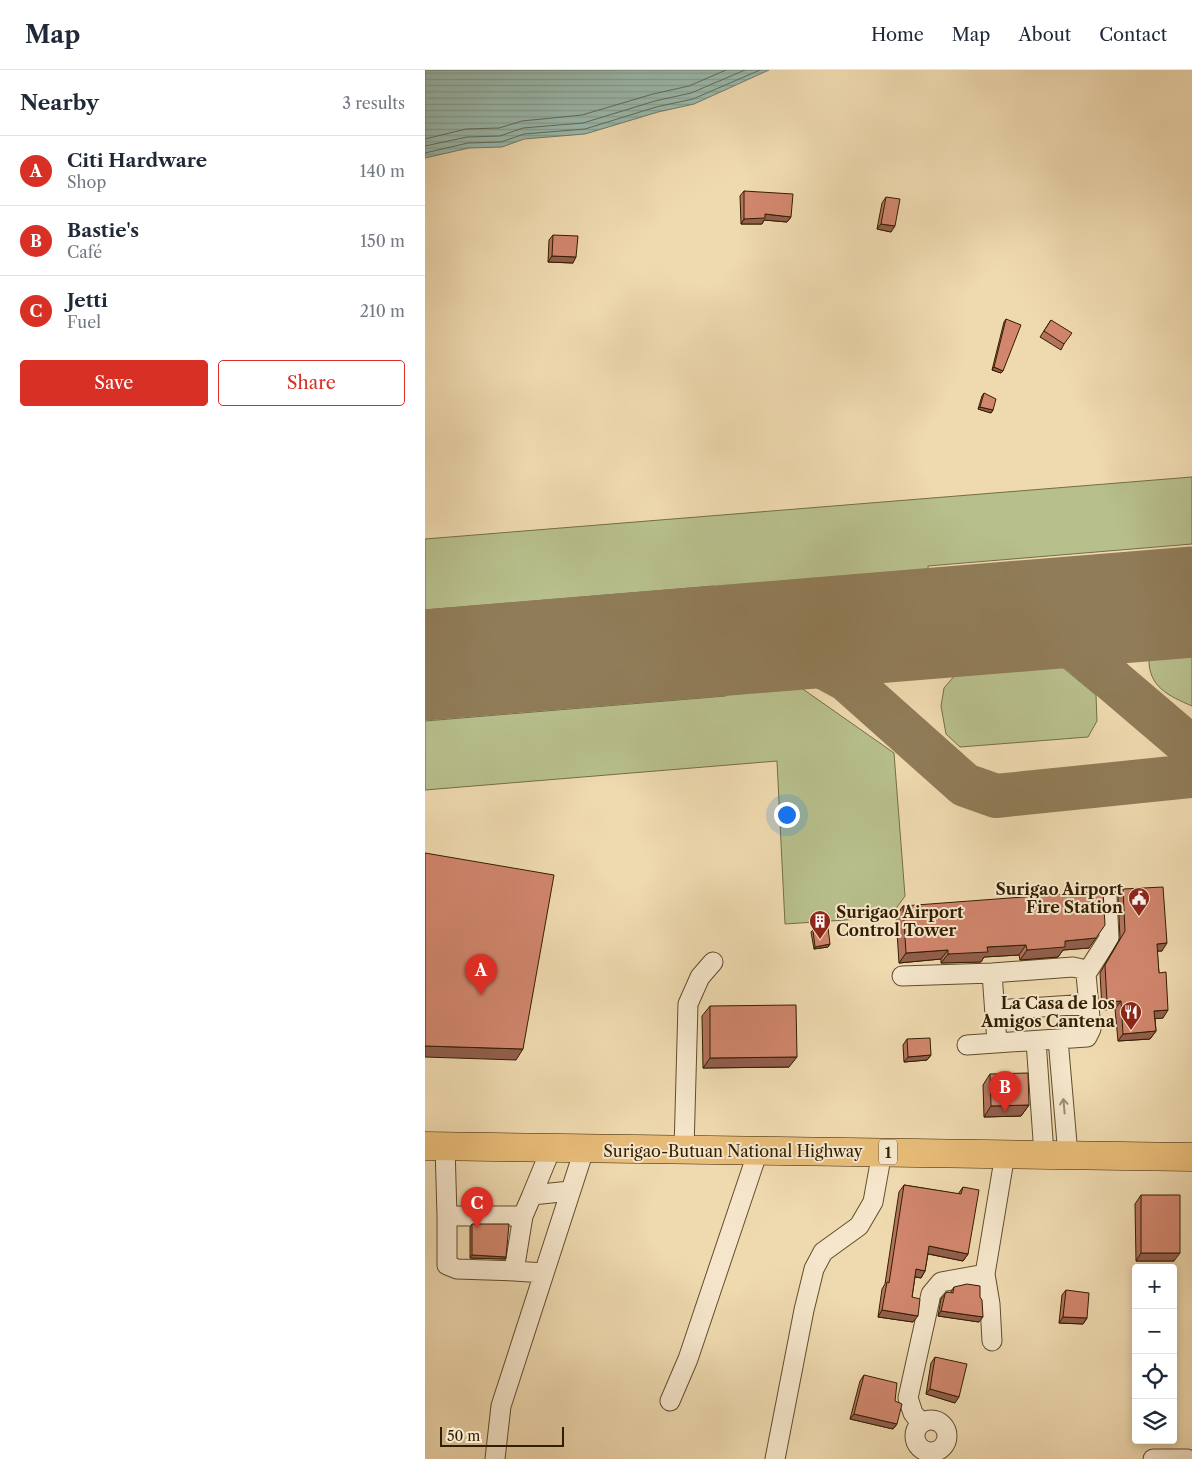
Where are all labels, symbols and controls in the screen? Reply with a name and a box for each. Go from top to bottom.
text: Map [25,20,80,49]
text: Home [871,24,924,46]
text: Map [952,24,990,46]
text: About [1018,24,1071,46]
text: Contact [1099,24,1167,46]
text: Nearby [20,90,99,115]
text: 3 results [342,93,405,113]
text: Citi Hardware [67,149,207,172]
text: A [30,161,42,181]
text: 140 m [360,161,405,181]
text: Shop [67,172,106,192]
text: Bastie's [67,219,139,242]
text: B [30,231,42,251]
text: 150 m [360,231,405,251]
text: Café [67,242,102,262]
text: Jetti [67,289,108,312]
text: C [30,301,42,321]
text: 210 m [360,301,405,321]
text: Fuel [67,312,101,332]
button: Save [20,360,208,406]
button: Share [218,360,405,406]
your location [774,802,800,828]
place label: Surigao Airport Fire Station [996,879,1124,917]
public building icon: Surigao Airport Fire Station [1127,886,1151,917]
place label: Surigao Airport Control Tower [836,902,964,940]
building icon: Surigao Airport Control Tower [808,909,832,940]
pin: A [465,954,497,995]
place label: La Casa de los Amigos Cantena [980,993,1116,1031]
restaurant icon: La Casa de los Amigos Cantena [1119,1000,1143,1031]
pin: B [989,1071,1021,1112]
one-way arrow [1059,1099,1069,1115]
road number: 1 [879,1140,897,1164]
street label: Surigao-Butuan National Highway [603,1141,864,1161]
pin: C [461,1187,493,1228]
map controls [1132,1264,1177,1444]
button: + [1132,1264,1177,1309]
button: − [1132,1309,1177,1354]
button: locate [1132,1354,1177,1399]
button: layers [1132,1399,1177,1444]
scale bar [440,1424,564,1447]
text: 50 m [447,1427,480,1445]

